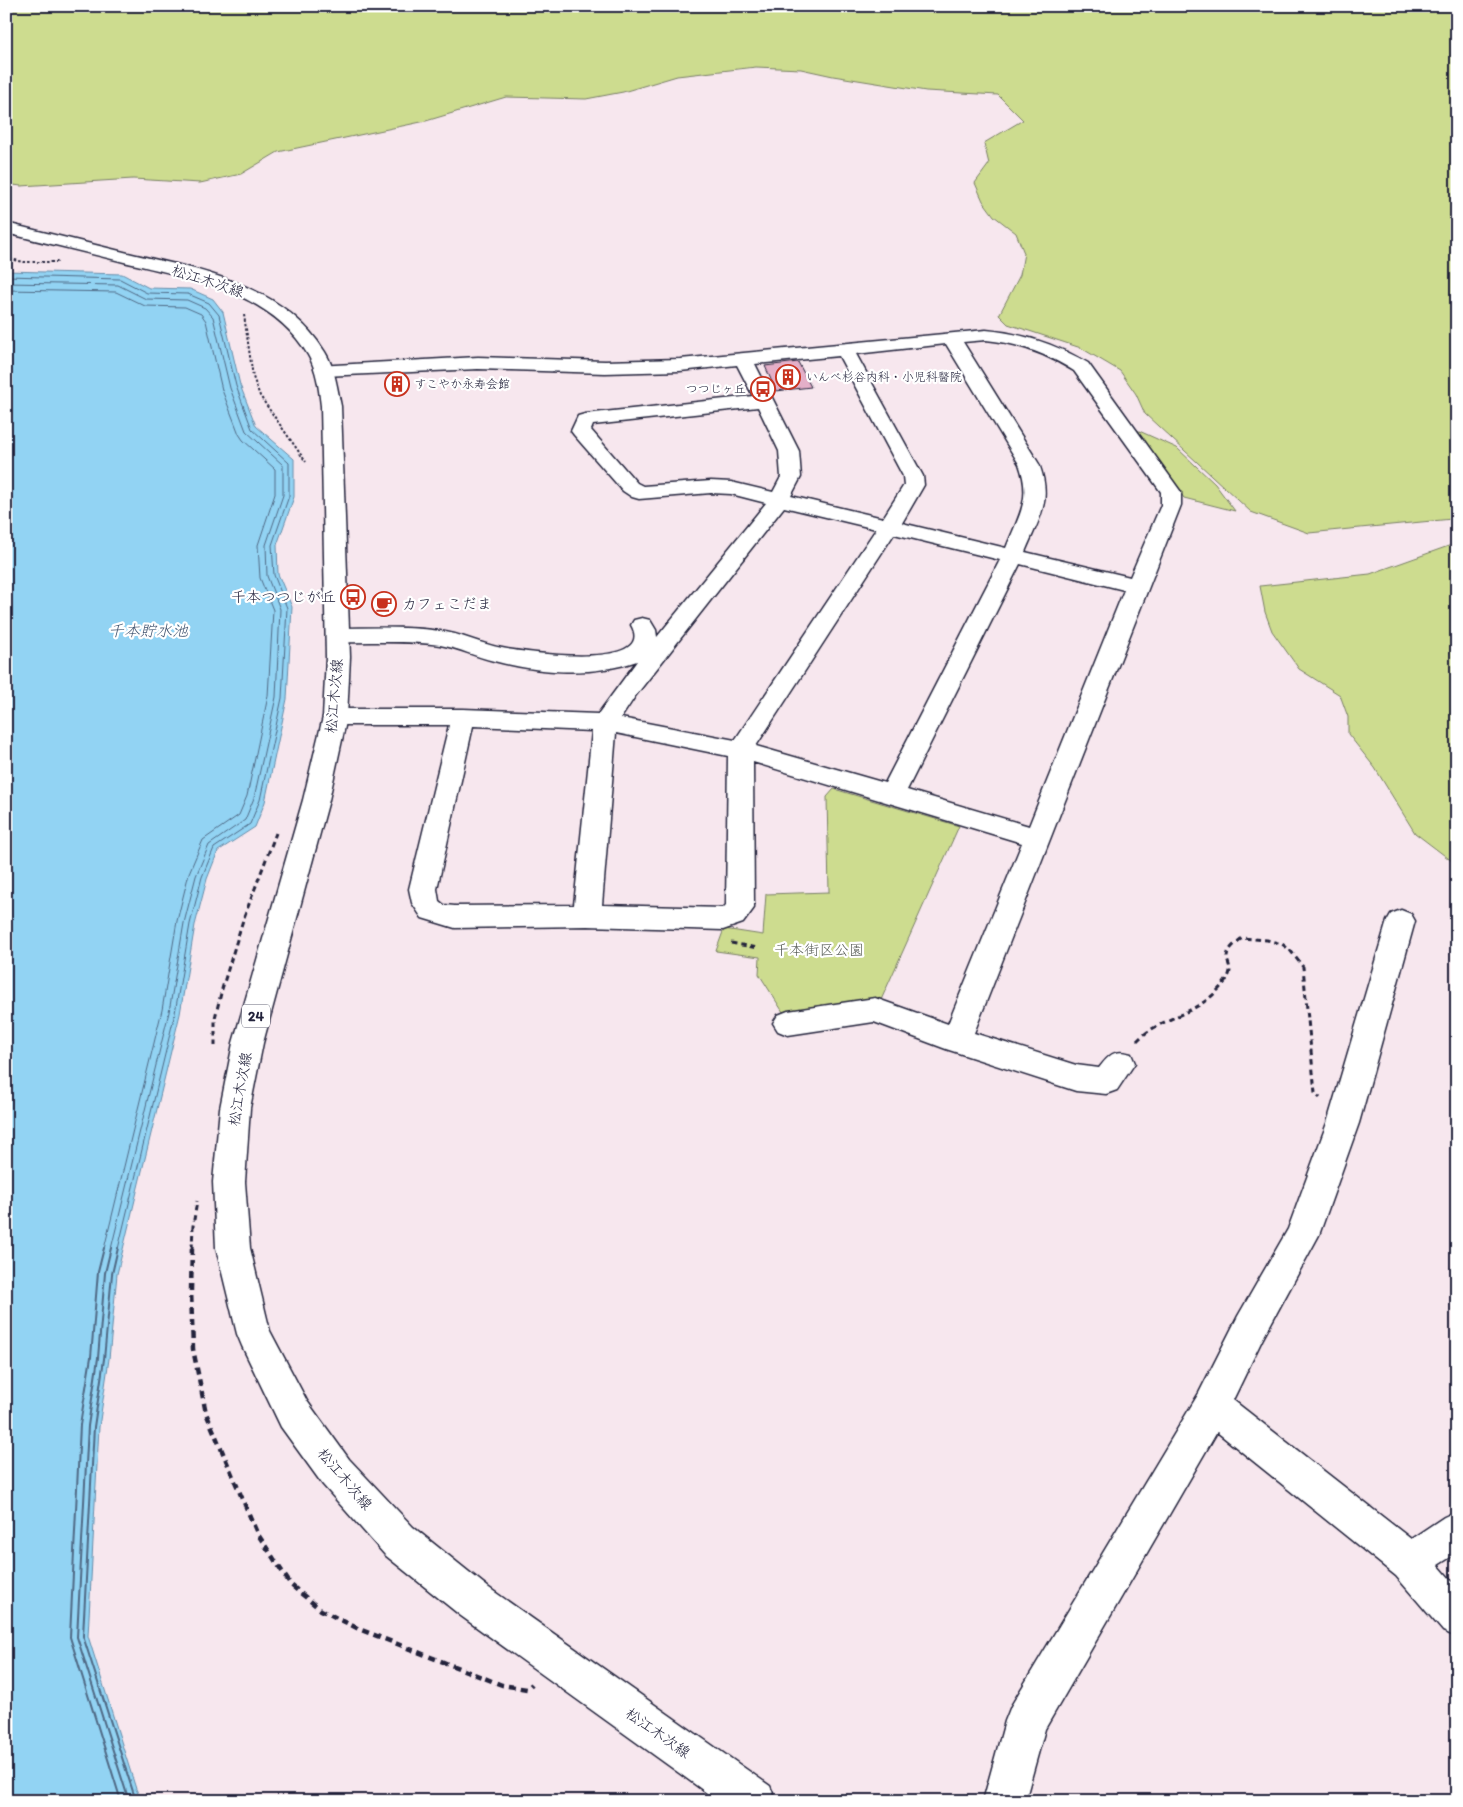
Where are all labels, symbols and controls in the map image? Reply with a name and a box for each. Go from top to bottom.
street label: 松江木次線 [170,261,246,301]
building icon: いんべ杉谷内科・小児科醫院 [775,364,801,390]
place label: いんべ杉谷内科・小児科醫院 [806,370,962,384]
building icon: すこやか永寿会館 [384,371,410,397]
bus stop icon: つつじヶ丘 [750,376,776,402]
place label: すこやか永寿会館 [414,377,510,391]
place label: つつじヶ丘 [686,382,746,396]
bus stop icon: 千本つつじが丘 [340,584,366,610]
place label: 千本つつじが丘 [231,588,336,606]
cafe icon: カフェこだま [371,591,397,617]
place label: カフェこだま [402,595,492,613]
water label: 千本貯水池 [108,621,189,640]
street label: 松江木次線 [322,658,346,734]
park label: 千本街区公園 [774,941,864,959]
road number: 24 [242,1004,270,1028]
street label: 松江木次線 [225,1050,255,1128]
street label: 松江木次線 [314,1444,376,1514]
street label: 松江木次線 [622,1704,694,1762]

